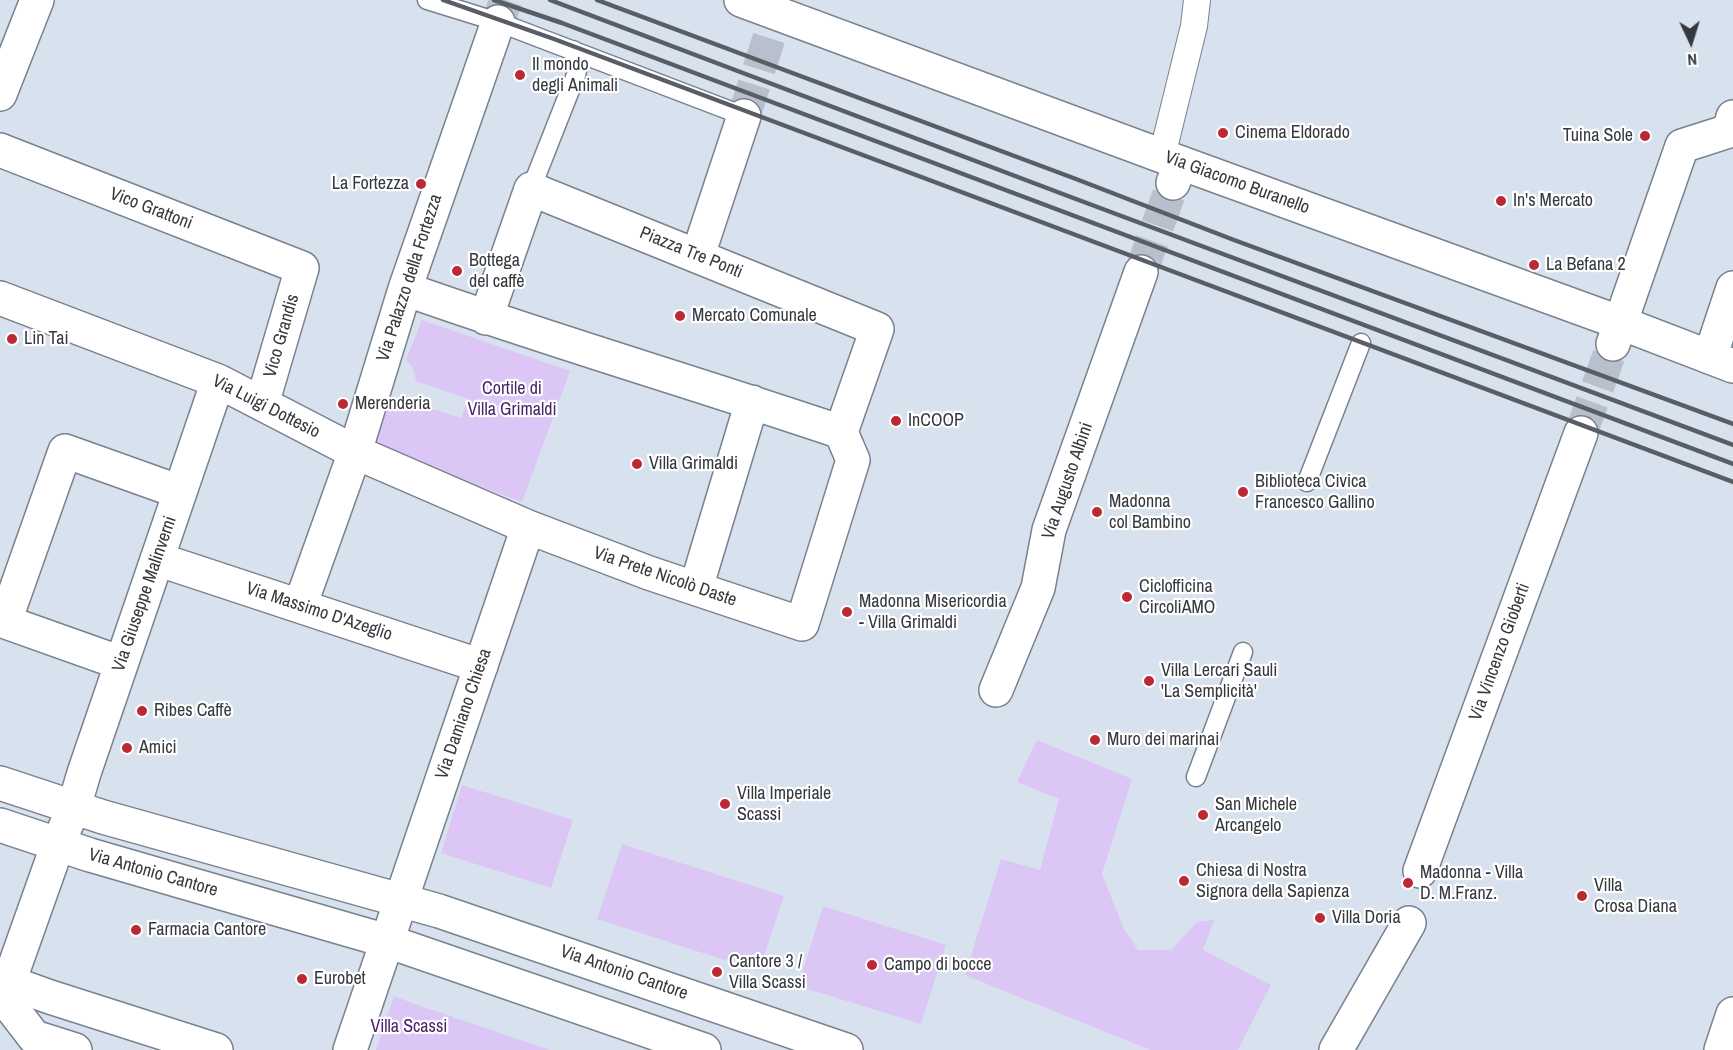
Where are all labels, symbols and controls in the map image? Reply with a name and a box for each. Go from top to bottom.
north arrow [1661,12,1721,72]
text: N [1687,49,1698,71]
place label: Il mondo degli Animali [532,54,618,97]
marker: Il mondo degli Animali [513,68,527,82]
place label: Cinema Eldorado [1235,122,1350,144]
place label: Tuina Sole [1563,125,1633,147]
marker: Cinema Eldorado [1216,126,1230,140]
marker: Tuina Sole [1638,129,1652,143]
street label: Via Giacomo Buranello [1162,147,1312,219]
place label: La Fortezza [332,173,409,195]
marker: La Fortezza [414,177,428,191]
street label: Vico Grattoni [107,183,195,235]
place label: In's Mercato [1513,190,1593,212]
street label: Via Palazzo della Fortezza [373,192,447,364]
marker: In's Mercato [1494,194,1508,208]
street label: Piazza Tre Ponti [636,222,746,284]
place label: Bottega del caffè [469,250,525,292]
place label: La Befana 2 [1546,254,1626,276]
marker: La Befana 2 [1527,258,1541,272]
marker: Bottega del caffè [450,264,464,278]
street label: Vico Grandis [260,292,304,380]
place label: Mercato Comunale [692,305,817,327]
marker: Mercato Comunale [673,309,687,323]
place label: Lin Tai [24,328,69,350]
marker: Lin Tai [5,332,19,346]
street label: Via Luigi Dottesio [209,371,323,443]
park label: Cortile di Villa Grimaldi [467,378,557,420]
place label: Merenderia [355,393,430,415]
marker: Merenderia [336,397,350,411]
place label: InCOOP [908,410,964,432]
marker: InCOOP [889,414,903,428]
street label: Via Augusto Albini [1038,420,1098,542]
place label: Villa Grimaldi [649,453,738,475]
marker: Villa Grimaldi [630,457,644,471]
place label: Biblioteca Civica Francesco Gallino [1255,471,1375,514]
marker: Biblioteca Civica Francesco Gallino [1236,485,1250,499]
place label: Madonna col Bambino [1109,491,1191,534]
marker: Madonna col Bambino [1090,505,1104,519]
street label: Via Giuseppe Malinverni [108,513,182,675]
street label: Via Prete Nicolò Daste [591,542,739,612]
place label: Ciclofficina CircoliAMO [1139,576,1215,618]
street label: Via Massimo D'Azeglio [243,578,395,646]
street label: Via Vincenzo Gioberti [1465,580,1535,724]
marker: Ciclofficina CircoliAMO [1120,590,1134,604]
place label: Madonna Misericordia - Villa Grimaldi [859,591,1007,634]
marker: Madonna Misericordia - Villa Grimaldi [840,605,854,619]
street label: Via Damiano Chiesa [432,646,496,782]
place label: Villa Lercari Sauli 'La Semplicità' [1161,660,1277,702]
marker: Villa Lercari Sauli 'La Semplicità' [1142,674,1156,688]
place label: Ribes Caffè [154,700,232,722]
marker: Ribes Caffè [135,704,149,718]
place label: Muro dei marinai [1107,729,1219,751]
marker: Muro dei marinai [1088,733,1102,747]
place label: Amici [139,737,177,759]
marker: Amici [120,741,134,755]
place label: Villa Imperiale Scassi [737,783,831,826]
place label: San Michele Arcangelo [1215,794,1297,836]
marker: Villa Imperiale Scassi [718,797,732,811]
marker: San Michele Arcangelo [1196,808,1210,822]
street label: Via Antonio Cantore [86,844,220,902]
place label: Chiesa di Nostra Signora della Sapienza [1196,860,1349,902]
place label: Madonna - Villa D. M.Franz. [1420,862,1523,904]
marker: Chiesa di Nostra Signora della Sapienza [1177,874,1191,888]
place label: Villa Crosa Diana [1594,875,1677,918]
marker: Madonna - Villa D. M.Franz. [1401,876,1415,890]
marker: Villa Crosa Diana [1575,889,1589,903]
place label: Villa Doria [1332,907,1401,929]
marker: Villa Doria [1313,911,1327,925]
place label: Farmacia Cantore [148,919,266,941]
marker: Farmacia Cantore [129,923,143,937]
street label: Via Antonio Cantore [557,941,691,1005]
place label: Cantore 3 / Villa Scassi [729,951,806,994]
place label: Campo di bocce [884,954,991,976]
marker: Campo di bocce [865,958,879,972]
marker: Cantore 3 / Villa Scassi [710,965,724,979]
place label: Eurobet [314,968,366,990]
marker: Eurobet [295,972,309,986]
park label: Villa Scassi [371,1016,447,1038]

